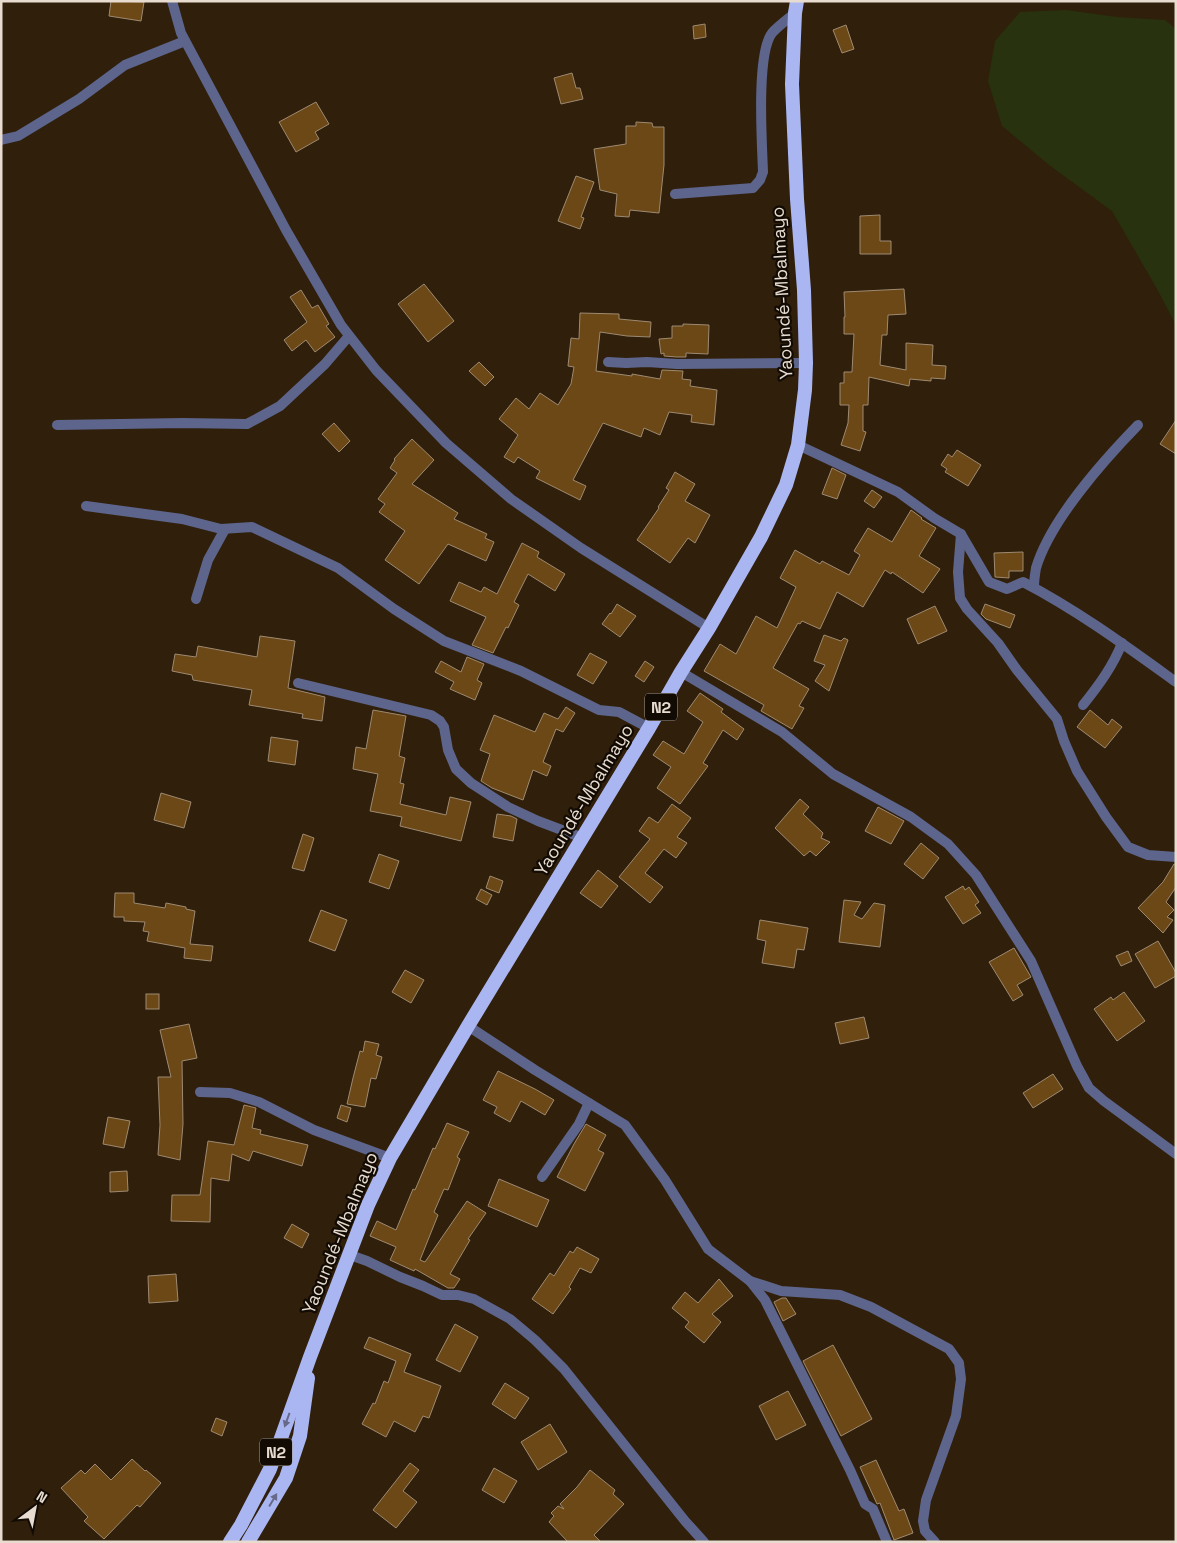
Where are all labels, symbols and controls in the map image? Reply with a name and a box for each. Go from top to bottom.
street label: Yaoundé-Mbalmayo [765,206,798,380]
road number: N2 [645,694,677,720]
street label: Yaoundé-Mbalmayo [529,720,638,880]
street label: Yaoundé-Mbalmayo [296,1148,383,1317]
one-way arrow [283,1412,291,1427]
road number: N2 [260,1438,292,1465]
north arrow [10,1483,60,1533]
text: N [33,1487,51,1507]
one-way arrow [269,1493,278,1506]

